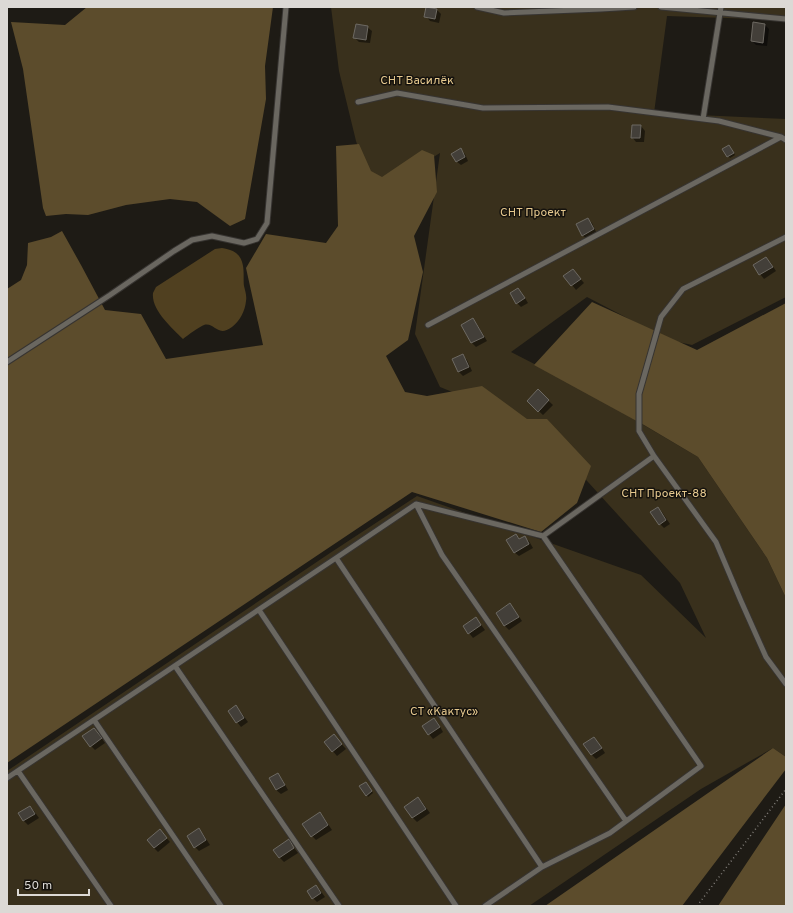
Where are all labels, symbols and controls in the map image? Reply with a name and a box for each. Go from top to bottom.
park label: СНТ Василёк [380,73,454,89]
park label: СНТ Проект [500,205,567,221]
park label: СНТ Проект-88 [621,486,707,502]
park label: СТ «Кактус» [410,704,478,720]
scale bar [18,871,89,897]
text: 50 m [24,878,52,894]

